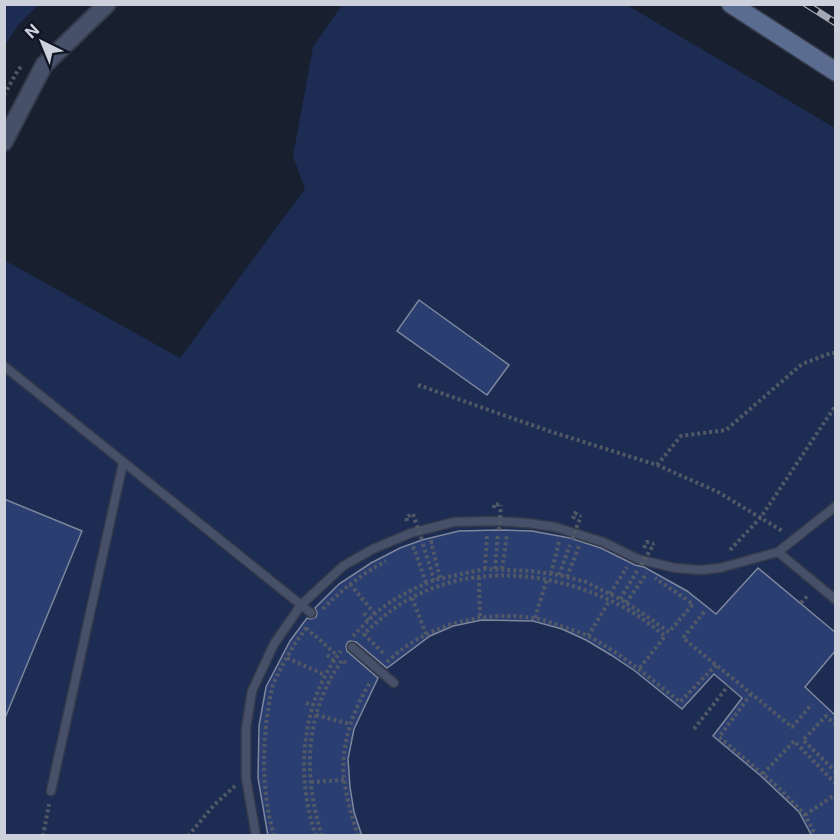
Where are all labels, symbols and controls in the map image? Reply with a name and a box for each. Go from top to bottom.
north arrow [12,12,72,72]
text: N [20,20,43,43]

